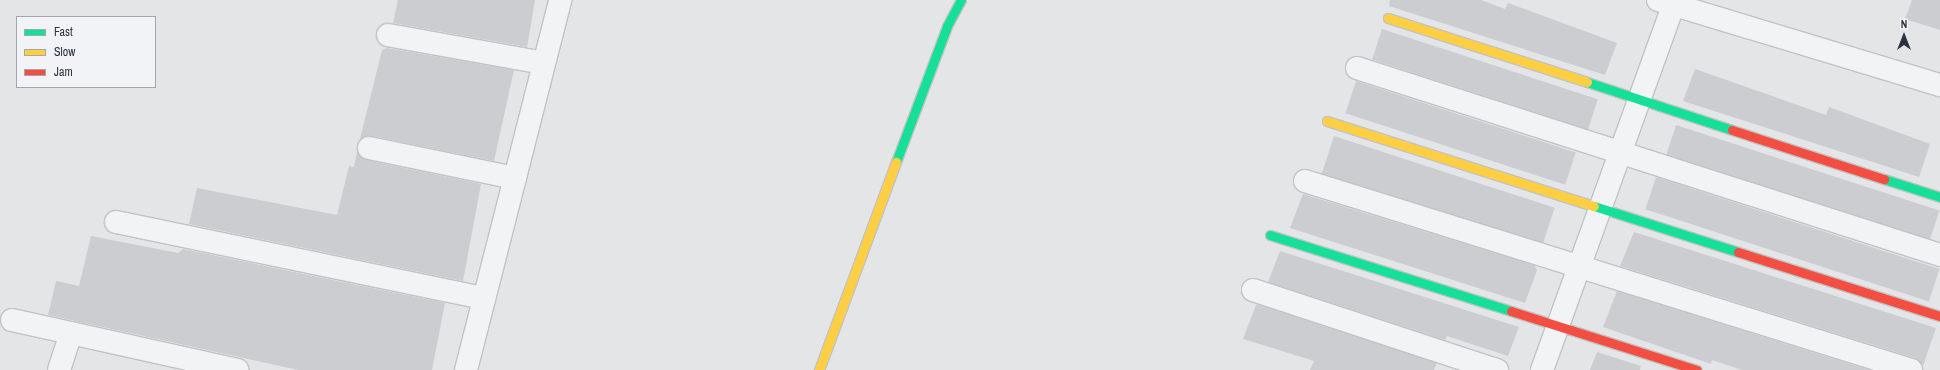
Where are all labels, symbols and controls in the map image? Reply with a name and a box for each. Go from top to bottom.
legend [16,16,156,88]
north arrow [1884,16,1924,56]
text: N [1901,17,1907,31]
text: Fast [54,24,73,40]
text: Slow [54,44,75,60]
text: Jam [54,64,73,80]

